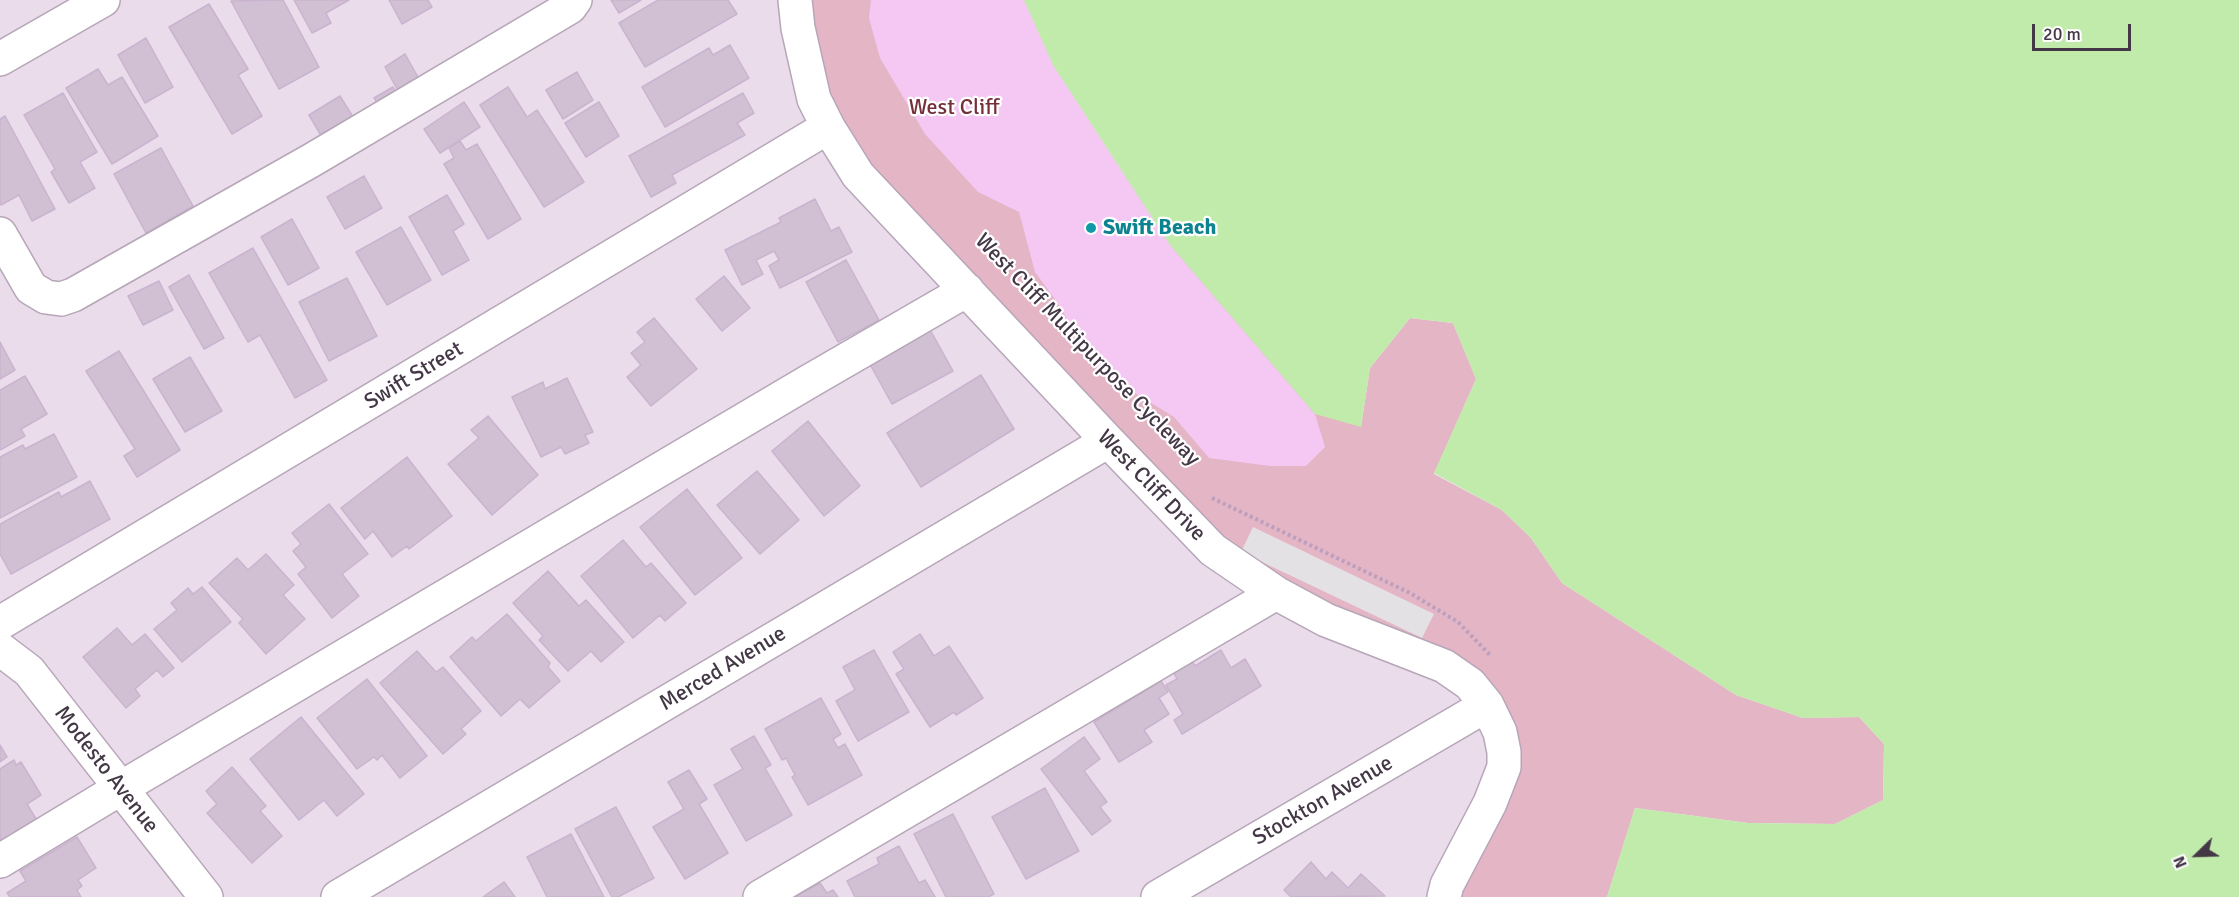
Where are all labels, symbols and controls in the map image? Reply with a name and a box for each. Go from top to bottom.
scale bar [2035,12,2134,50]
text: 20 m [2043,23,2081,45]
park label: West Cliff [909,95,999,121]
place label: Swift Beach [1103,215,1216,241]
marker: Swift Beach [1084,221,1098,235]
street label: West Cliff Multipurpose Cycleway [969,228,1205,472]
street label: Swift Street [360,336,468,416]
street label: West Cliff Drive [1091,425,1211,547]
street label: Merced Avenue [655,621,791,717]
street label: Modesto Avenue [48,701,164,839]
street label: Stockton Avenue [1248,750,1398,852]
north arrow [2167,825,2227,885]
text: N [2169,853,2192,871]

